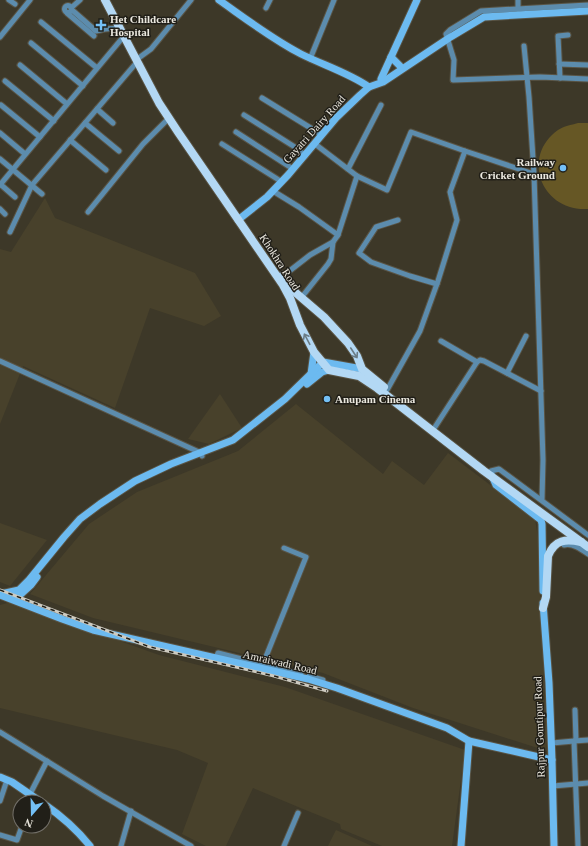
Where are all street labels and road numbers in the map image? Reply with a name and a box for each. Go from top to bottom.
street label: Gayatri Dairy Road [281,92,348,165]
street label: Khokhra Road [257,232,303,293]
street label: Amraiwadi Road [242,648,319,676]
street label: Rajpur Gomtipur Road [531,676,547,778]

